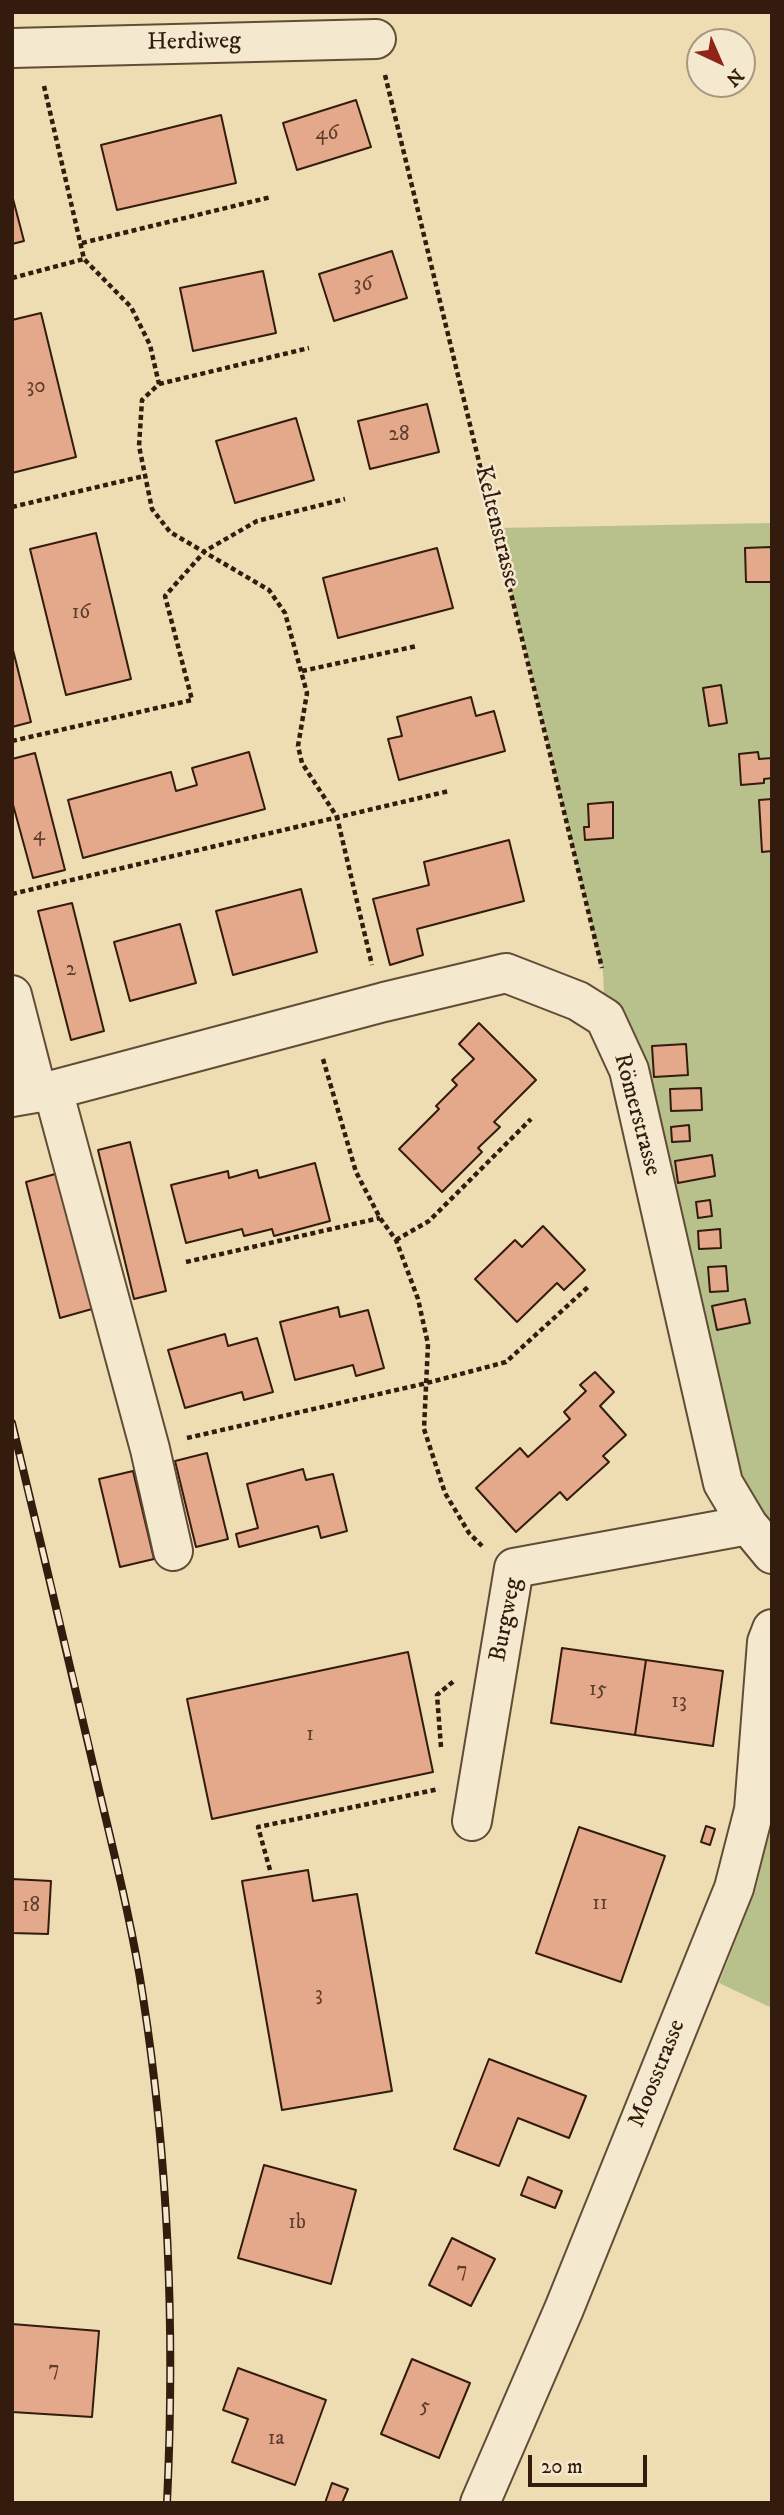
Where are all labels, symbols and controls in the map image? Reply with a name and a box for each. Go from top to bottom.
street label: Herdiweg [147,28,241,58]
north arrow [686,28,756,98]
text: N [721,63,748,91]
house number: 46 [315,122,339,148]
house number: 36 [354,273,372,299]
house number: 30 [26,375,46,401]
house number: 28 [389,423,409,449]
street label: Keltenstrasse [467,463,525,591]
house number: 16 [72,601,90,627]
house number: 4 [33,823,45,849]
house number: 2 [66,958,76,984]
street label: Römerstrasse [606,1051,666,1179]
street label: Burgweg [485,1576,529,1664]
house number: 15 [589,1678,607,1704]
house number: 13 [671,1690,687,1716]
house number: 1 [306,1723,314,1749]
house number: 11 [592,1892,608,1918]
house number: 18 [22,1894,40,1920]
house number: 3 [315,1983,323,2009]
street label: Moosstrasse [623,2016,693,2132]
house number: 1b [288,2211,306,2237]
house number: 7 [456,2259,468,2285]
house number: 7 [48,2358,60,2384]
house number: 5 [420,2395,430,2421]
house number: 1a [268,2427,284,2453]
scale bar [532,2442,651,2486]
text: 20 m [541,2454,583,2480]

